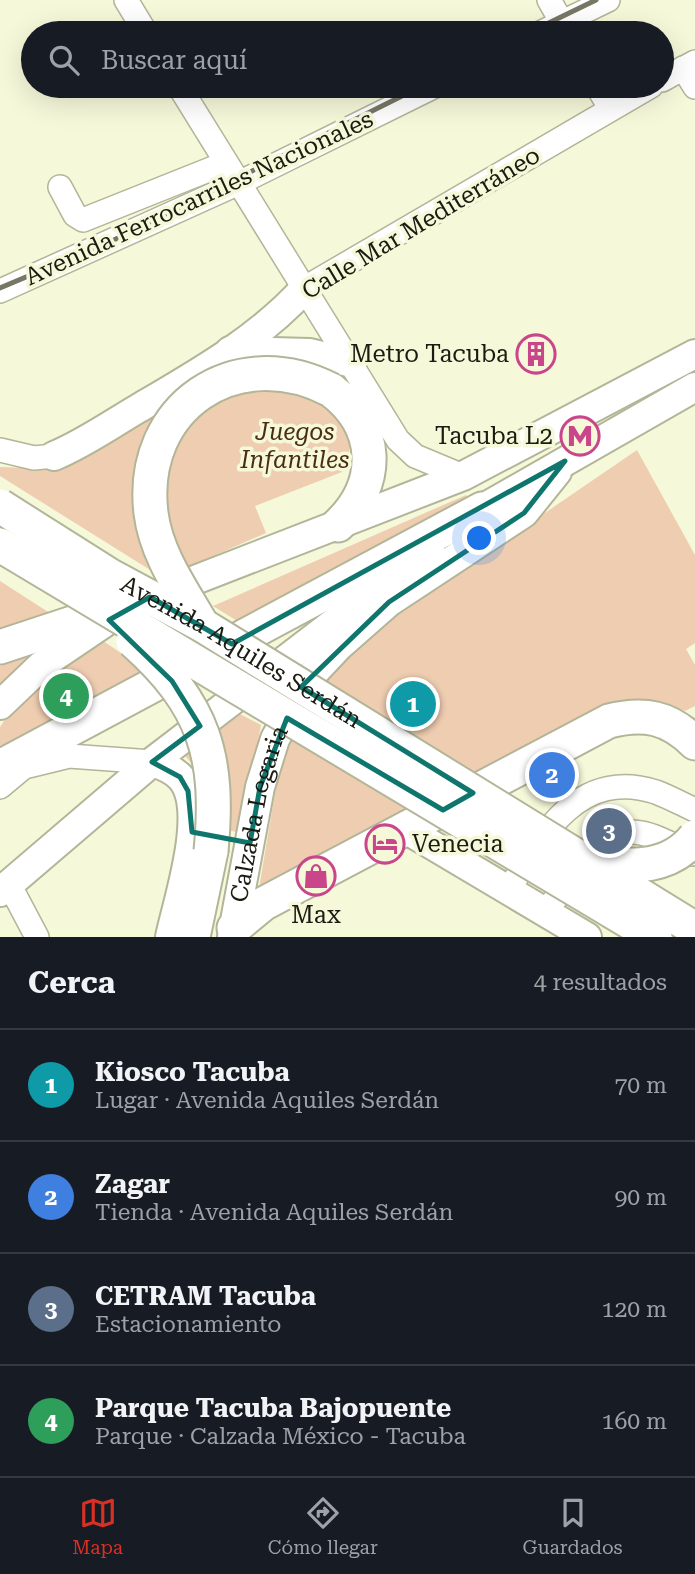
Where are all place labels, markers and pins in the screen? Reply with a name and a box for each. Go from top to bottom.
building icon: Metro Tacuba [515,333,557,375]
place label: Metro Tacuba [350,340,509,368]
metro station icon: Tacuba L2 [559,415,601,457]
place label: Tacuba L2 [435,422,553,450]
pin: 4 [43,670,89,722]
pin: 1 [390,678,436,730]
pin: 2 [529,749,575,801]
pin: 3 [586,805,632,857]
hotel icon: Venecia [364,823,406,865]
place label: Venecia [412,830,504,858]
shop icon: Max [295,855,337,897]
place label: Max [291,901,341,929]

